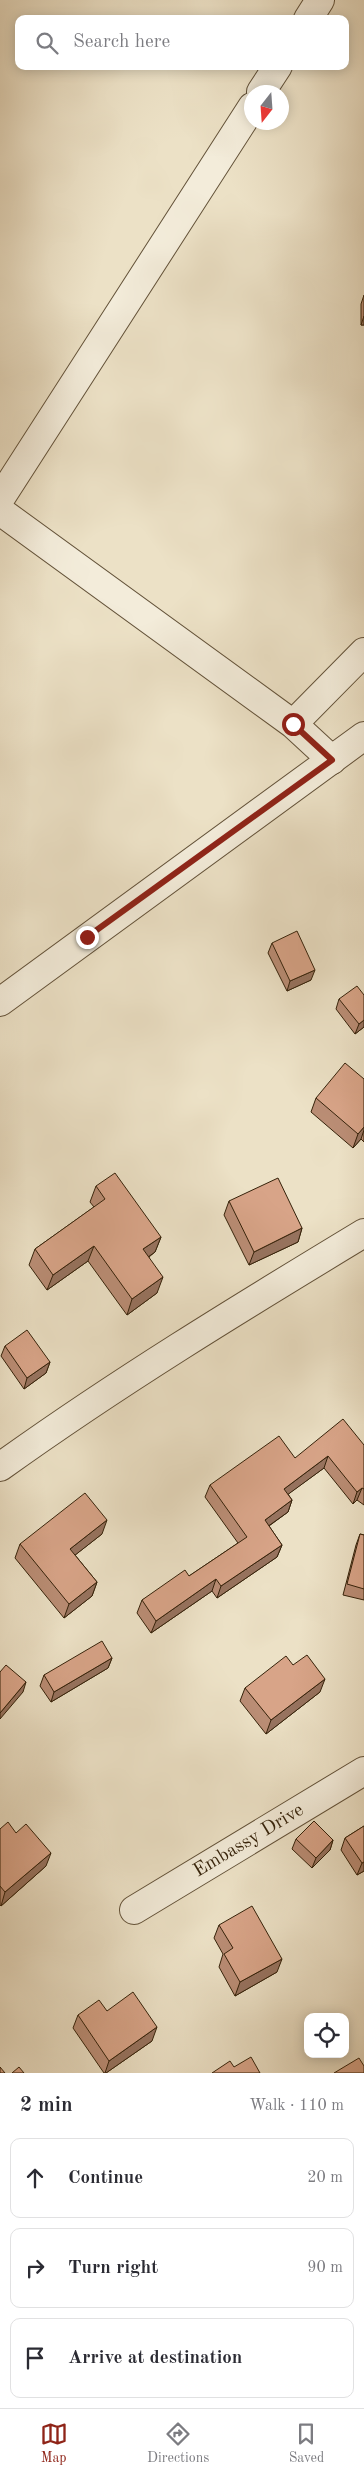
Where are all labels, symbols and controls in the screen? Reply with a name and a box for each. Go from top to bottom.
search box [15,15,349,70]
icon: search [33,29,61,57]
text: Search here [73,33,170,52]
north arrow [244,85,289,130]
route start [282,713,305,736]
route end [76,926,99,949]
street label: Embassy Drive [191,1801,307,1881]
map controls [304,2013,349,2058]
button: locate [304,2013,349,2058]
text: 2 min [20,2095,73,2116]
text: Walk · 110 m [249,2098,344,2114]
icon: ahead [21,2164,49,2192]
text: Continue [68,2169,143,2188]
text: 20 m [307,2170,343,2186]
icon: right [21,2254,49,2282]
text: Turn right [68,2259,158,2278]
text: 90 m [307,2260,343,2276]
icon: arrive [21,2344,49,2372]
text: Arrive at destination [68,2349,242,2368]
tab: Map [40,2420,68,2467]
tab: Directions [147,2420,209,2467]
tab: Saved [289,2420,324,2467]

